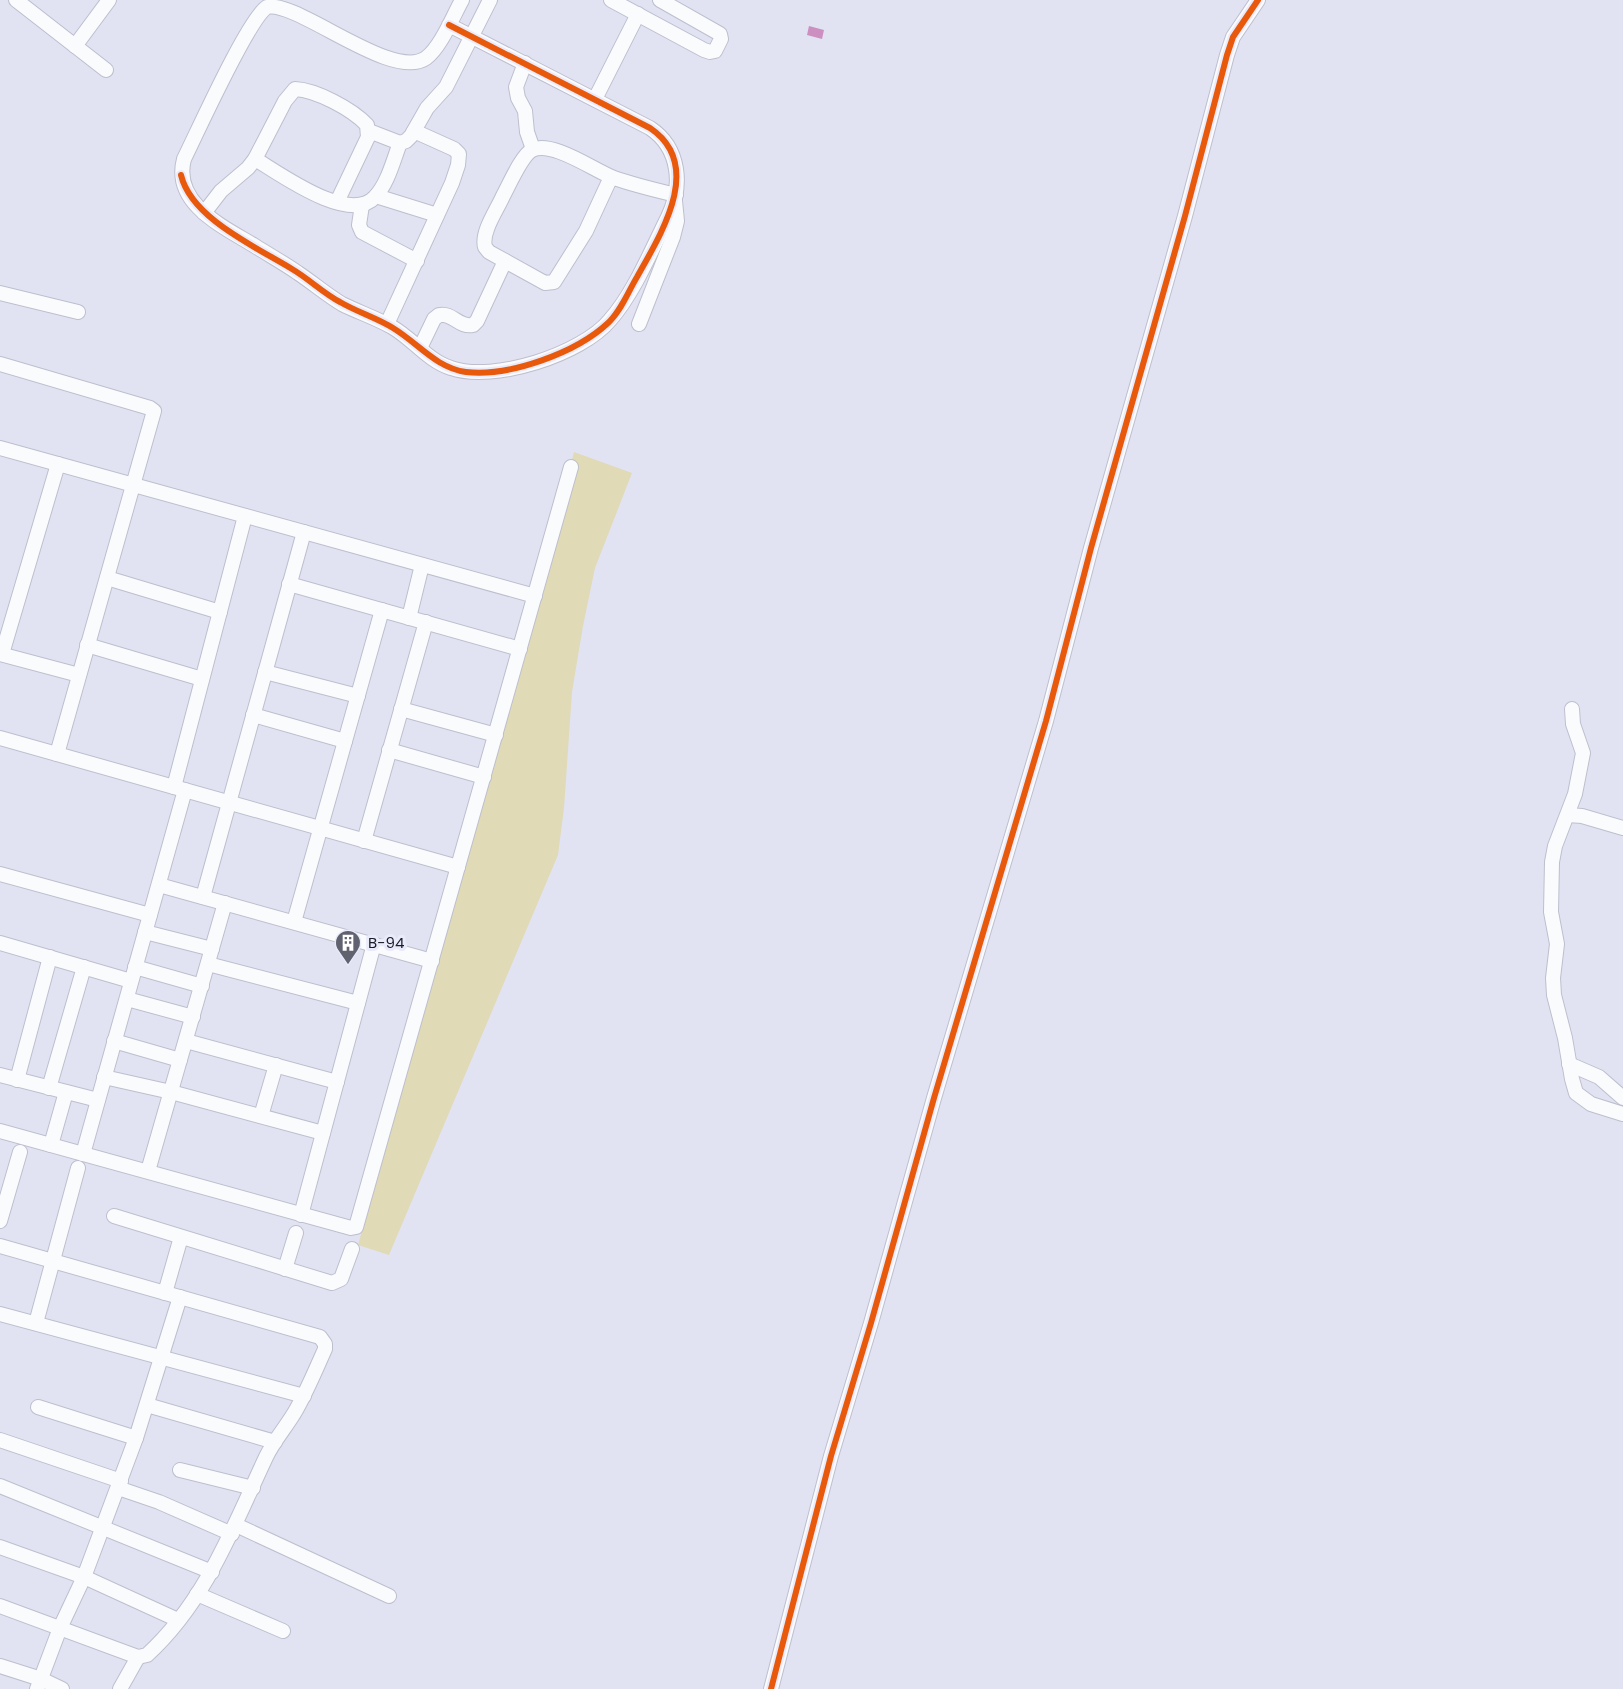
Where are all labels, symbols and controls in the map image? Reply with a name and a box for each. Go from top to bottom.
building icon: B-94 [333,928,363,966]
place label: B-94 [368,932,404,953]

